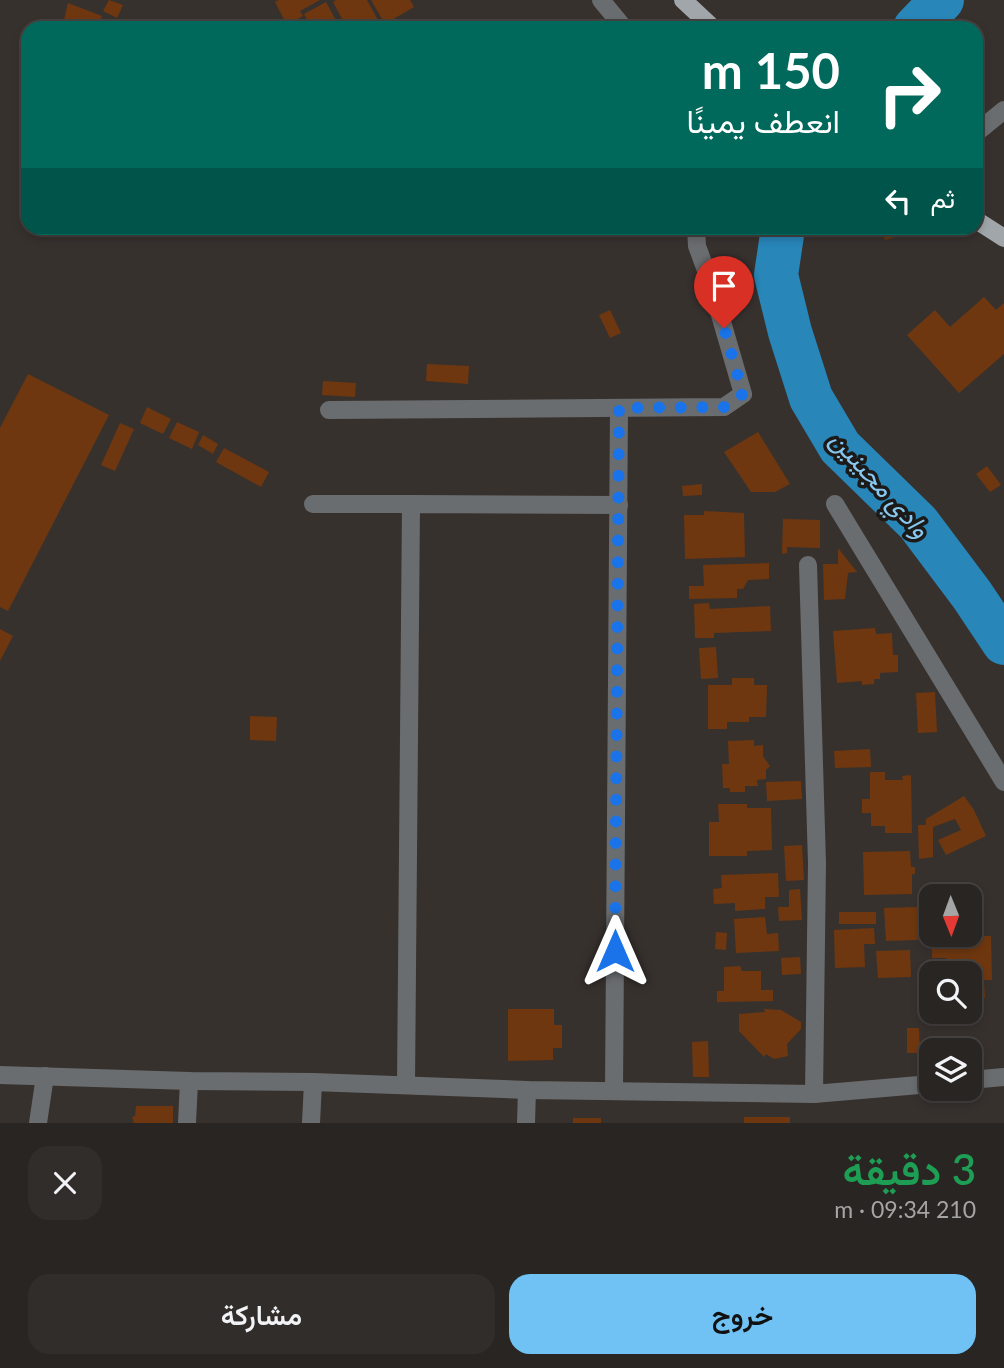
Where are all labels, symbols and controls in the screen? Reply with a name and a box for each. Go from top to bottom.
text: 150 m [702,41,840,99]
icon: right [864,49,955,140]
text: انعطف يمينًا [687,101,840,140]
icon: left [879,182,917,220]
text: ثم [931,182,955,214]
pin [694,256,754,328]
icon: arrive [705,267,743,305]
water label: وادي مجينين [820,423,938,548]
north arrow [919,884,982,947]
map controls [919,884,982,1101]
position arrow [578,914,652,988]
button: search [919,961,982,1024]
button: layers [919,1038,982,1101]
text: 3 دقيقة [843,1144,976,1194]
button: close [28,1146,102,1220]
text: 210 m · 09:34 [834,1195,976,1223]
button: مشاركة [28,1274,495,1354]
button: خروج [509,1274,976,1354]

